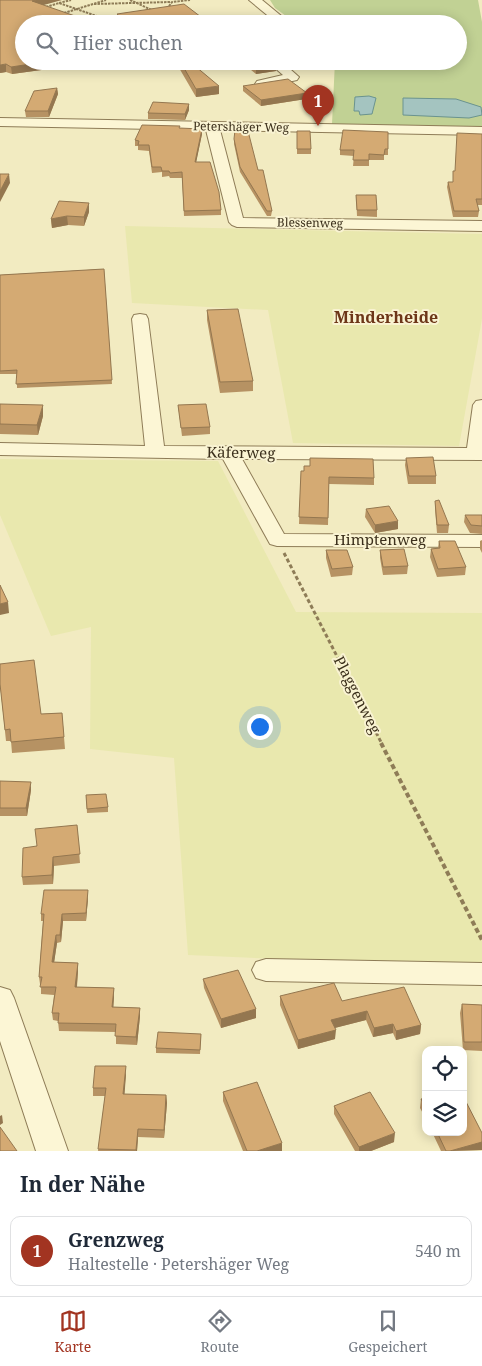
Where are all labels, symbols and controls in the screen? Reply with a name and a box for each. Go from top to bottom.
search box [15,15,467,70]
icon: search [33,29,61,57]
text: Hier suchen [73,30,183,56]
pin: 1 [302,85,334,126]
street label: Petershäger Weg [193,117,290,136]
street label: Blessenweg [277,213,344,232]
district label: Minderheide [334,306,438,328]
street label: Käferweg [207,441,275,463]
street label: Himptenweg [334,529,426,549]
street label: Plaggenweg [330,652,386,737]
your location [247,714,273,740]
map controls [422,1046,467,1136]
button: locate [422,1046,467,1091]
button: layers [422,1091,467,1136]
text: In der Nähe [20,1170,145,1198]
text: Grenzweg [68,1227,164,1253]
text: 1 [32,1240,42,1262]
text: 540 m [415,1240,461,1262]
text: Haltestelle · Petershäger Weg [68,1253,289,1275]
tab: Karte [55,1307,91,1356]
tab: Route [200,1307,239,1356]
tab: Gespeichert [348,1307,427,1356]

